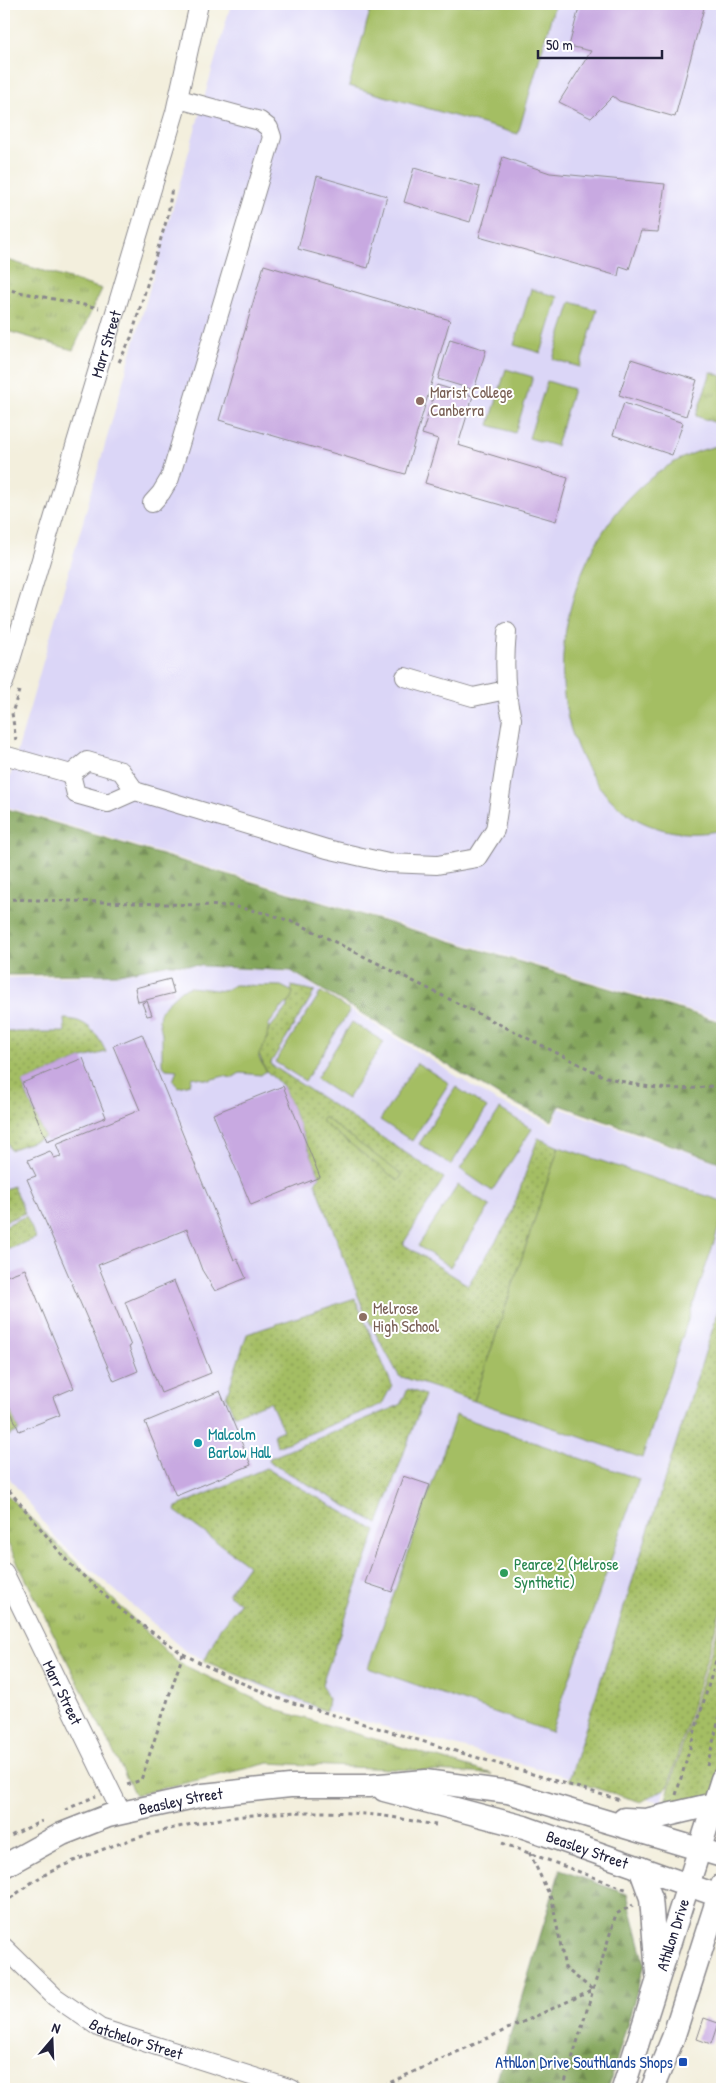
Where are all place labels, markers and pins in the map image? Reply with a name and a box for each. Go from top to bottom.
place label: Marist College Canberra [430,381,513,421]
marker: Marist College Canberra [414,395,426,407]
place label: Melrose High School [373,1297,440,1337]
marker: Melrose High School [357,1311,369,1323]
place label: Malcolm Barlow Hall [208,1423,271,1463]
marker: Malcolm Barlow Hall [192,1437,204,1449]
place label: Pearce 2 (Melrose Synthetic) [514,1553,619,1593]
marker: Pearce 2 (Melrose Synthetic) [498,1567,510,1579]
place label: Athllon Drive Southlands Shops [495,2051,673,2073]
marker: Athllon Drive Southlands Shops [677,2056,689,2068]

